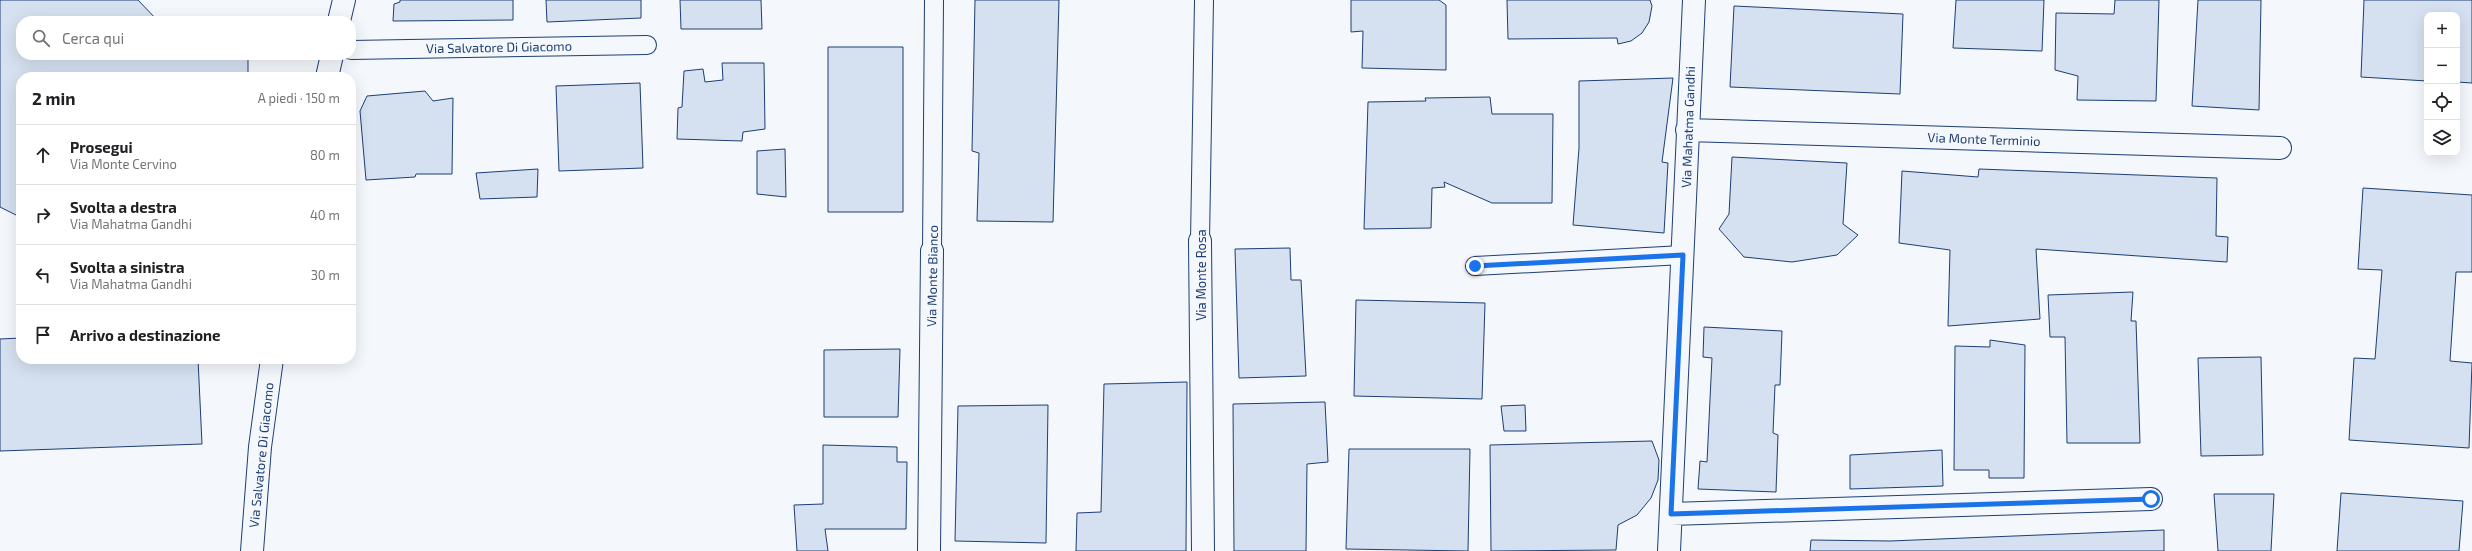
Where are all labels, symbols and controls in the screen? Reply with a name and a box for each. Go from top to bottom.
map controls [2424,12,2460,156]
button: + [2424,12,2460,48]
search box [16,16,356,60]
icon: search [30,27,52,49]
text: Cerca qui [62,29,124,47]
street label: Via Salvatore Di Giacomo [426,38,572,56]
button: − [2424,48,2460,84]
street label: Via Mahatma Gandhi [1678,66,1698,188]
button: locate [2424,84,2460,120]
text: 2 min [32,88,75,108]
text: A piedi · 150 m [258,90,340,106]
button: layers [2424,120,2460,156]
street label: Via Monte Terminio [1927,129,2041,149]
text: Prosegui [70,138,133,156]
icon: ahead [32,144,54,166]
text: 80 m [310,147,340,163]
text: Via Monte Cervino [70,156,177,172]
text: Svolta a destra [70,198,177,216]
icon: right [32,204,54,226]
text: 40 m [310,207,340,223]
text: Via Mahatma Gandhi [70,216,192,232]
street label: Via Monte Bianco [923,225,941,327]
street label: Via Monte Rosa [1193,229,1209,321]
route end [1466,257,1484,275]
text: Svolta a sinistra [70,258,185,276]
icon: left [32,264,54,286]
text: 30 m [311,267,340,283]
text: Via Mahatma Gandhi [70,276,192,292]
icon: arrive [32,324,54,346]
text: Arrivo a destinazione [70,326,221,344]
street label: Via Salvatore Di Giacomo [245,382,277,528]
route start [2142,490,2160,508]

